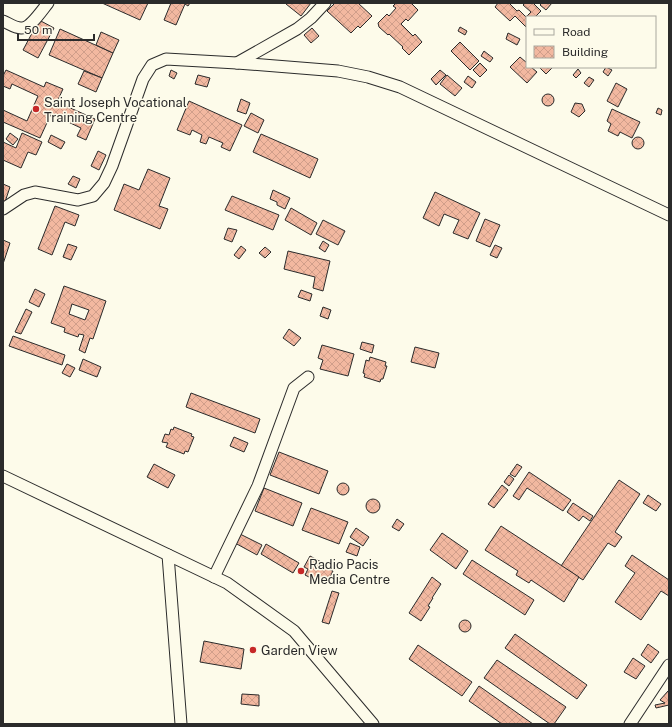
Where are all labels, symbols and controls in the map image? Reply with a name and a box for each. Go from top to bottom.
scale bar [18,16,94,42]
legend [526,16,656,68]
text: 50 m [24,23,52,37]
text: Road [562,25,590,39]
text: Building [562,45,608,59]
place label: Saint Joseph Vocational Training Centre [44,95,187,125]
marker: Saint Joseph Vocational Training Centre [31,104,41,114]
place label: Radio Pacis Media Centre [309,557,390,587]
marker: Radio Pacis Media Centre [296,566,306,576]
place label: Garden View [261,643,338,658]
marker: Garden View [248,645,258,655]

